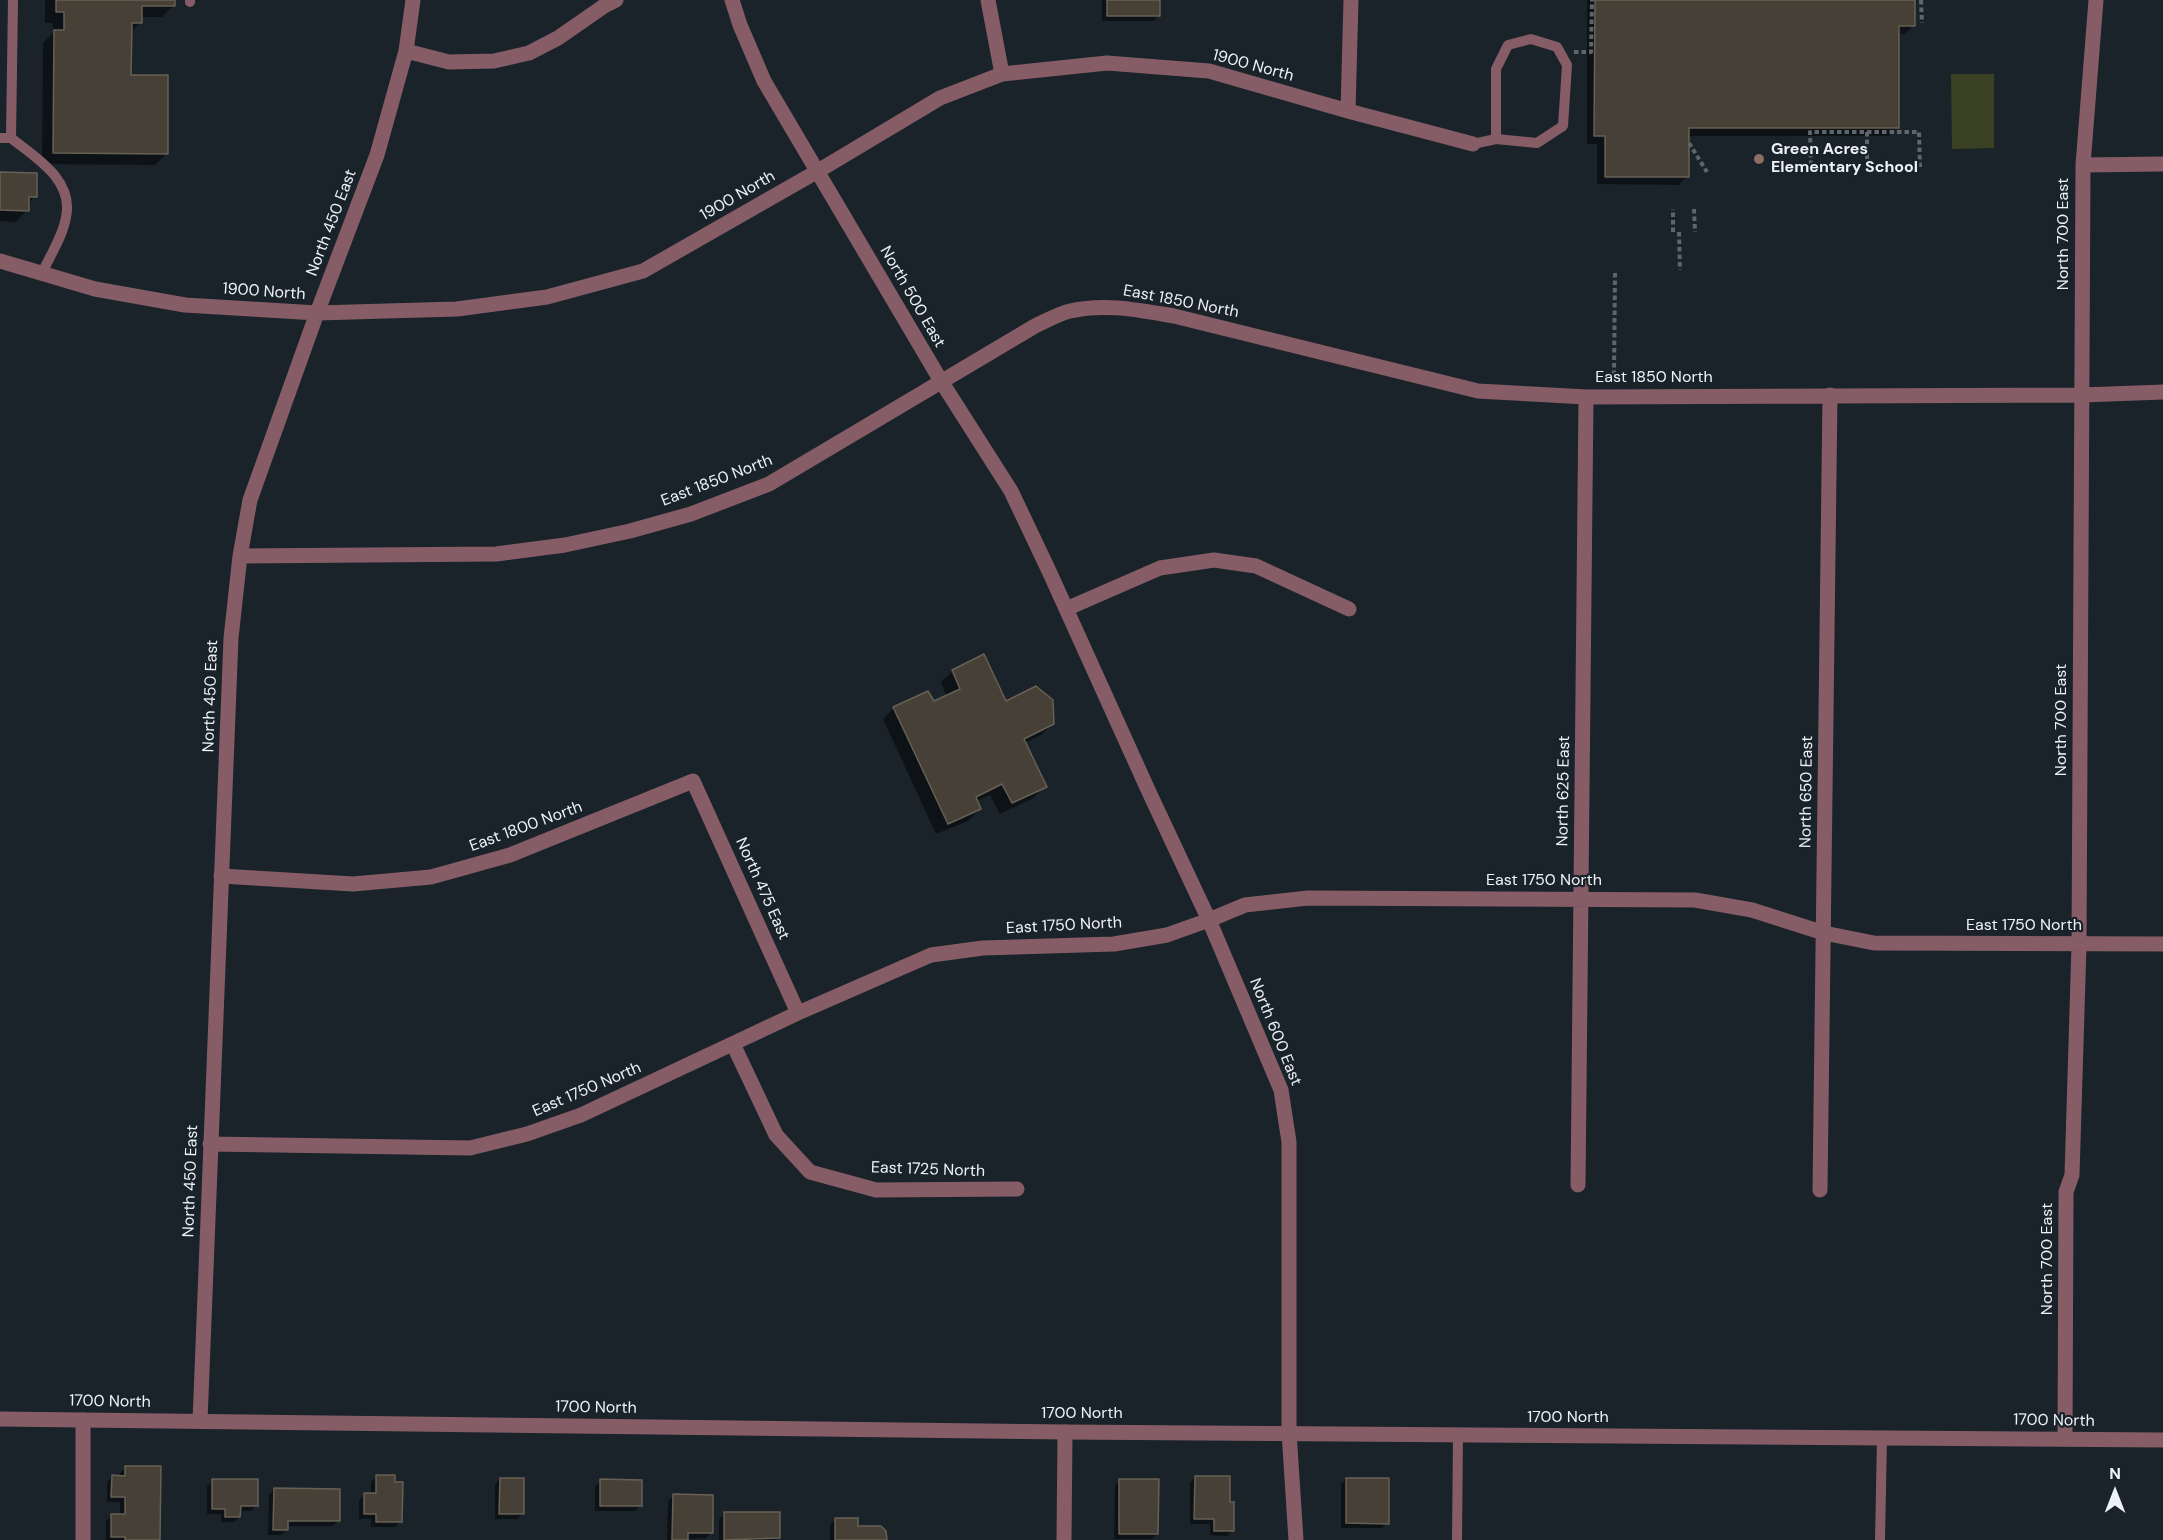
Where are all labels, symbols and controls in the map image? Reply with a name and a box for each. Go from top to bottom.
street label: 1900 North [1210,46,1296,86]
place label: Green Acres Elementary School [1771,140,1918,178]
marker: Green Acres Elementary School [1752,152,1766,166]
street label: North 450 East [303,167,361,279]
street label: 1900 North [697,167,779,225]
street label: North 700 East [2054,178,2074,290]
street label: North 500 East [875,243,949,351]
street label: 1900 North [222,280,306,304]
street label: East 1850 North [1121,281,1241,323]
street label: East 1850 North [1595,368,1713,388]
street label: East 1850 North [659,451,775,511]
street label: North 450 East [199,639,223,753]
street label: North 700 East [2052,664,2072,776]
street label: North 625 East [1553,735,1575,847]
street label: North 650 East [1796,736,1818,848]
street label: East 1800 North [467,798,585,856]
street label: North 475 East [731,835,793,943]
street label: East 1750 North [1486,871,1602,891]
street label: East 1750 North [1006,913,1122,939]
street label: East 1750 North [1966,916,2082,936]
street label: North 600 East [1245,976,1305,1088]
street label: East 1750 North [530,1059,644,1121]
street label: North 450 East [179,1124,203,1238]
street label: East 1725 North [871,1158,985,1182]
street label: North 700 East [2038,1203,2058,1315]
street label: 1700 North [69,1392,151,1412]
street label: 1700 North [555,1398,637,1418]
street label: 1700 North [1041,1404,1123,1424]
street label: 1700 North [1527,1408,1609,1428]
street label: 1700 North [2013,1411,2095,1431]
north arrow [2085,1462,2145,1522]
text: N [2109,1463,2121,1484]

